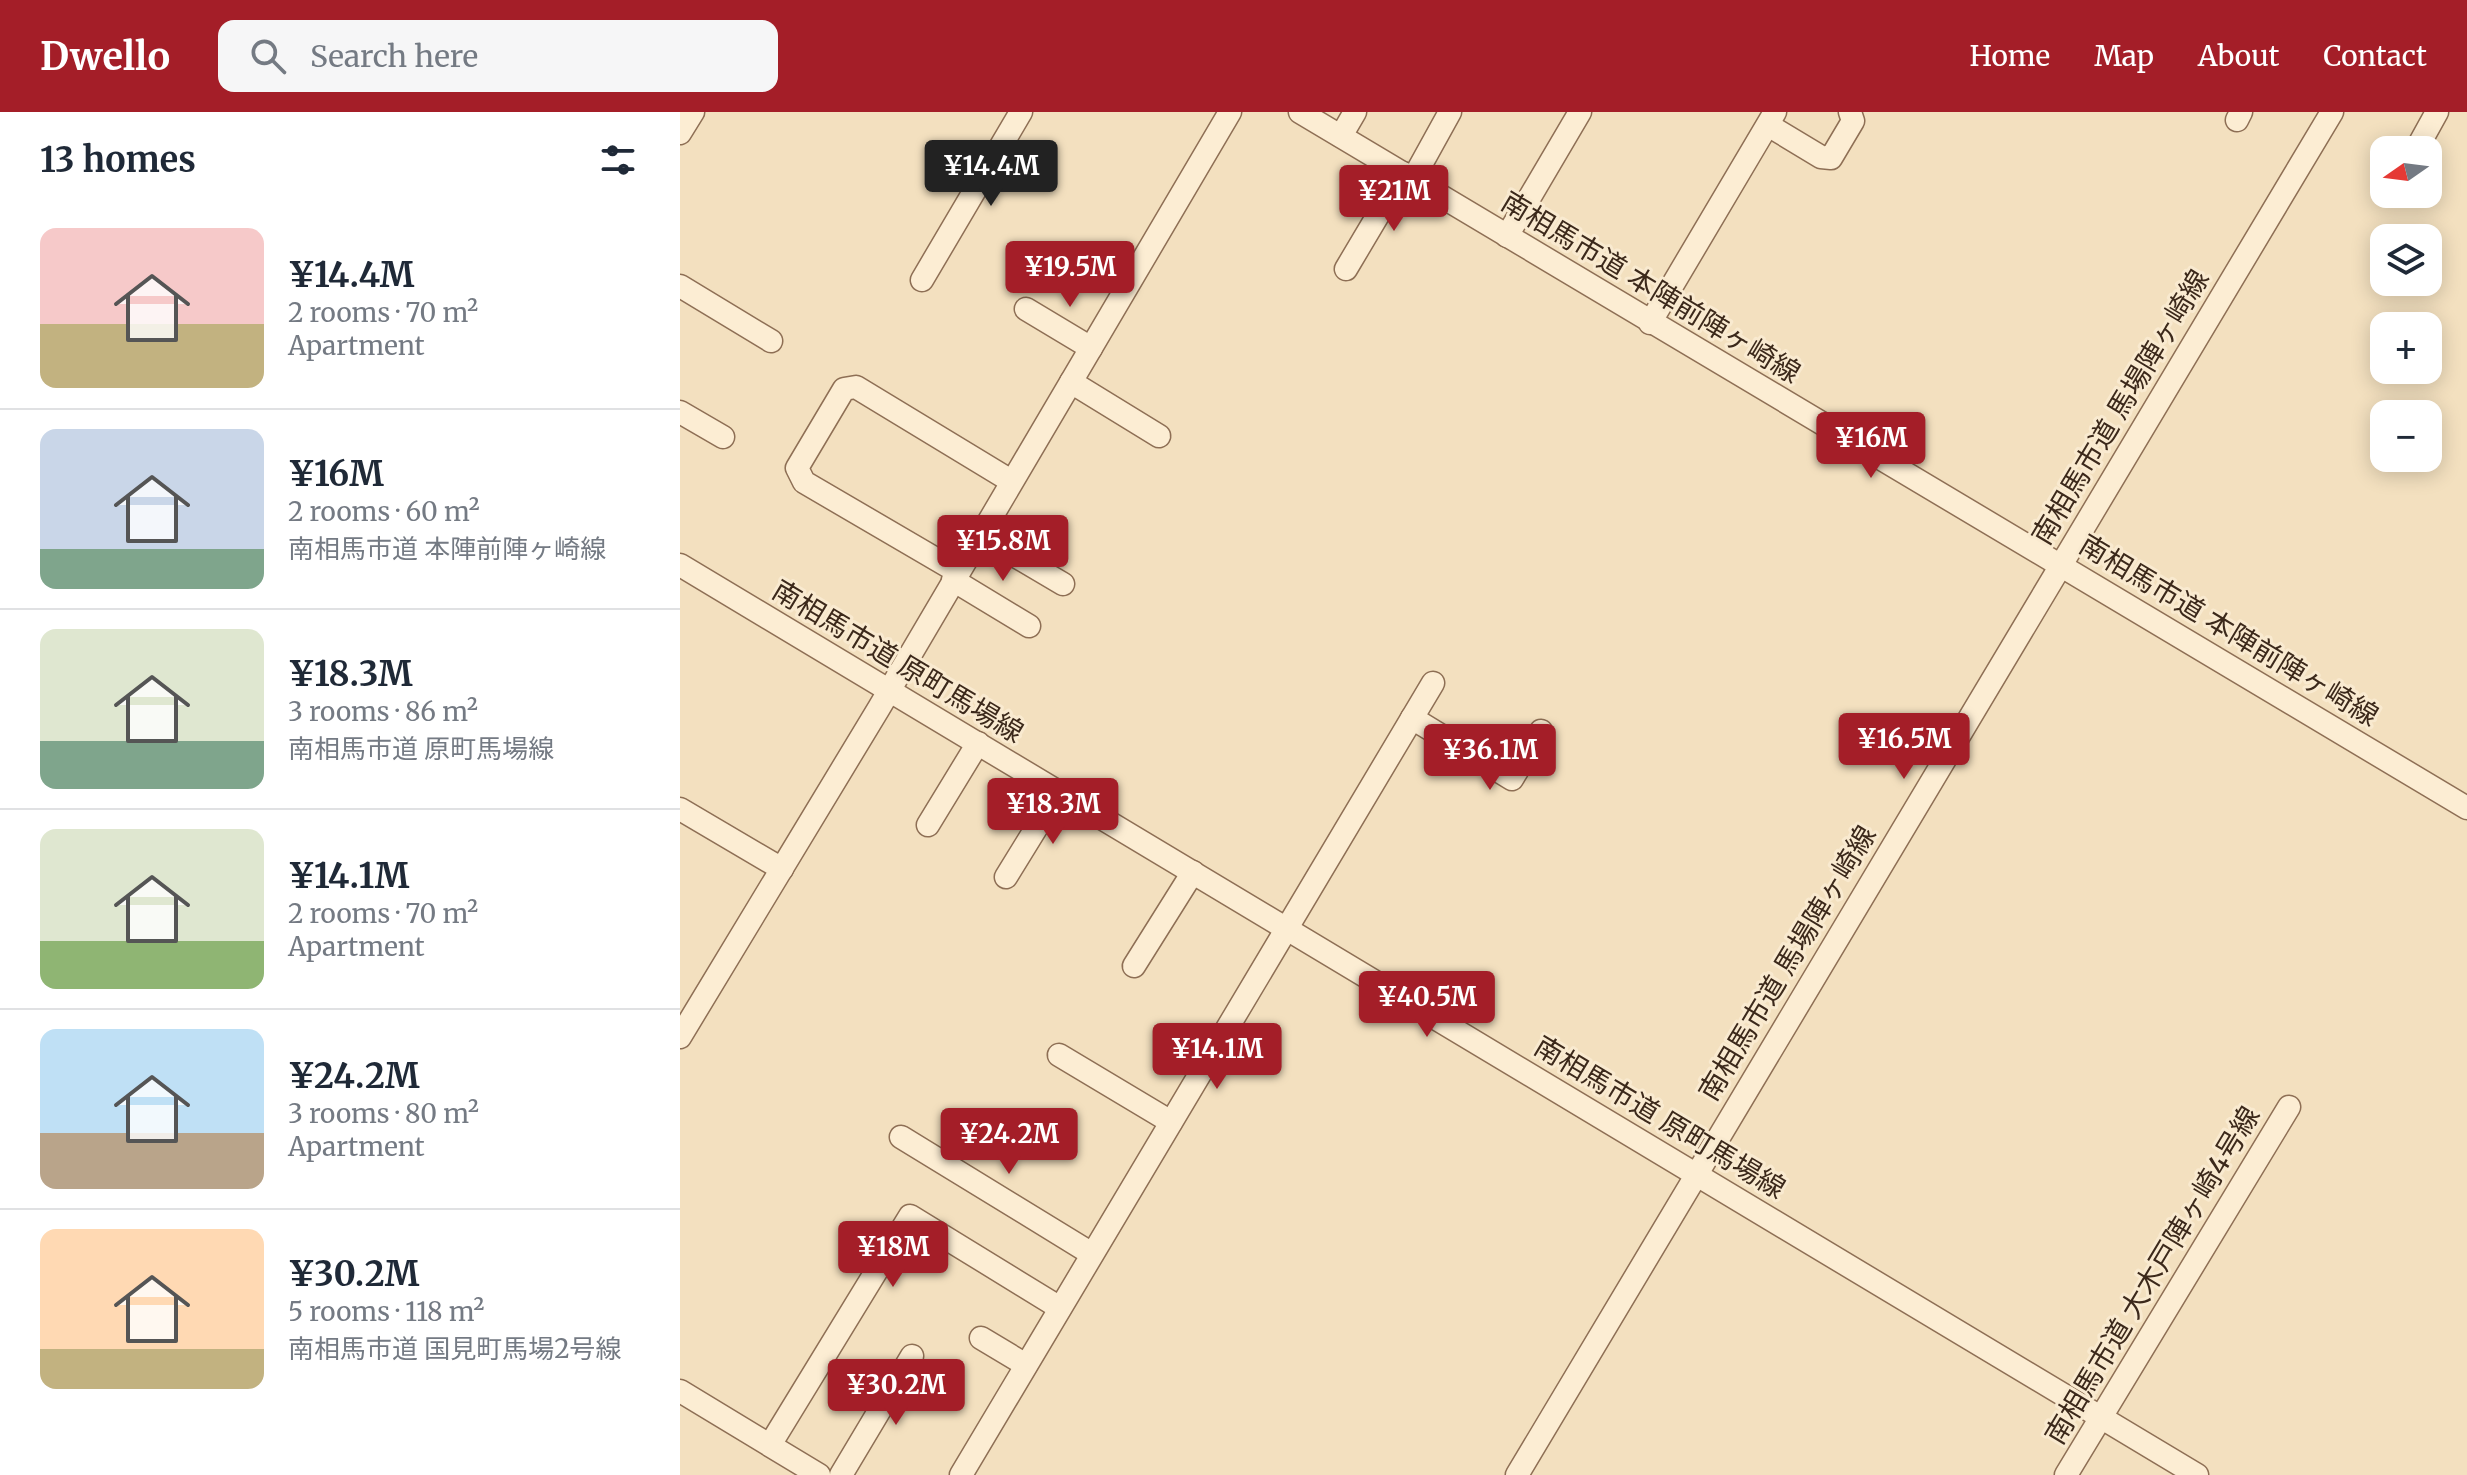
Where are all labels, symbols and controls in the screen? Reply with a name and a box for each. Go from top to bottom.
search box [218,20,778,92]
text: Dwello [40,33,170,80]
icon: search [246,34,290,78]
text: Search here [310,37,478,75]
text: Home [1969,38,2050,74]
text: Map [2094,38,2154,74]
text: About [2198,38,2279,74]
text: Contact [2323,38,2427,74]
north arrow [2370,136,2442,208]
map controls [2370,136,2442,472]
icon: filters [596,138,640,182]
text: 13 homes [40,139,196,181]
pin: ¥14.4M [926,140,1056,208]
text: ¥14.4M [943,149,1039,182]
pin: ¥21M [1347,165,1441,233]
text: ¥21M [1357,174,1431,207]
street label: 南相馬市道 本陣前陣ヶ崎線 [1495,183,1807,391]
button: layers [2370,224,2442,296]
pin: ¥19.5M [1005,241,1135,309]
text: ¥19.5M [1023,250,1117,283]
text: ¥14.4M [288,254,414,296]
icon: home [104,260,200,356]
street label: 南相馬市道 馬場陣ヶ崎線 [2024,263,2216,551]
text: 2 rooms · 70 m² [288,296,478,329]
button: + [2370,312,2442,384]
text: Apartment [288,329,425,362]
button: − [2370,400,2442,472]
pin: ¥16M [1824,412,1918,480]
text: ¥16M [1834,421,1908,454]
text: ¥16M [288,453,384,495]
icon: home [104,461,200,557]
text: 2 rooms · 60 m² [288,495,480,528]
pin: ¥15.8M [938,515,1068,583]
text: ¥15.8M [955,524,1051,557]
street label: 南相馬市道 本陣前陣ヶ崎線 [2073,526,2385,734]
text: 南相馬市道 本陣前陣ヶ崎線 [288,532,606,565]
street label: 南相馬市道 原町馬場線 [766,572,1030,750]
text: ¥18.3M [288,653,413,695]
icon: home [104,661,200,757]
text: 3 rooms · 86 m² [288,695,478,728]
pin: ¥16.5M [1839,713,1969,781]
text: ¥16.5M [1857,722,1951,755]
pin: ¥36.1M [1425,724,1555,792]
text: 南相馬市道 原町馬場線 [288,732,554,765]
text: ¥36.1M [1442,733,1538,766]
pin: ¥18.3M [988,778,1118,846]
text: ¥18.3M [1005,787,1101,820]
street label: 南相馬市道 馬場陣ヶ崎線 [1691,819,1883,1107]
text: ¥14.1M [288,855,409,897]
icon: home [104,861,200,957]
text: 2 rooms · 70 m² [288,897,478,930]
text: Apartment [288,930,425,963]
pin: ¥40.5M [1362,971,1492,1039]
text: ¥40.5M [1377,980,1477,1013]
pin: ¥14.1M [1152,1023,1282,1091]
street label: 南相馬市道 原町馬場線 [1528,1028,1792,1206]
text: ¥14.1M [1171,1032,1263,1065]
text: ¥24.2M [288,1055,420,1097]
icon: home [104,1061,200,1157]
text: 3 rooms · 80 m² [288,1097,479,1130]
street label: 南相馬市道 大木戸陣ヶ崎4号線 [2037,1099,2267,1451]
pin: ¥24.2M [944,1108,1074,1176]
text: ¥24.2M [959,1117,1059,1150]
text: Apartment [288,1130,425,1163]
pin: ¥18M [846,1221,940,1289]
text: ¥18M [856,1230,930,1263]
text: ¥30.2M [288,1253,419,1295]
icon: home [104,1261,200,1357]
text: 5 rooms · 118 m² [288,1295,484,1328]
text: 南相馬市道 国見町馬場2号線 [288,1332,622,1365]
pin: ¥30.2M [831,1359,961,1427]
text: ¥30.2M [846,1368,946,1401]

